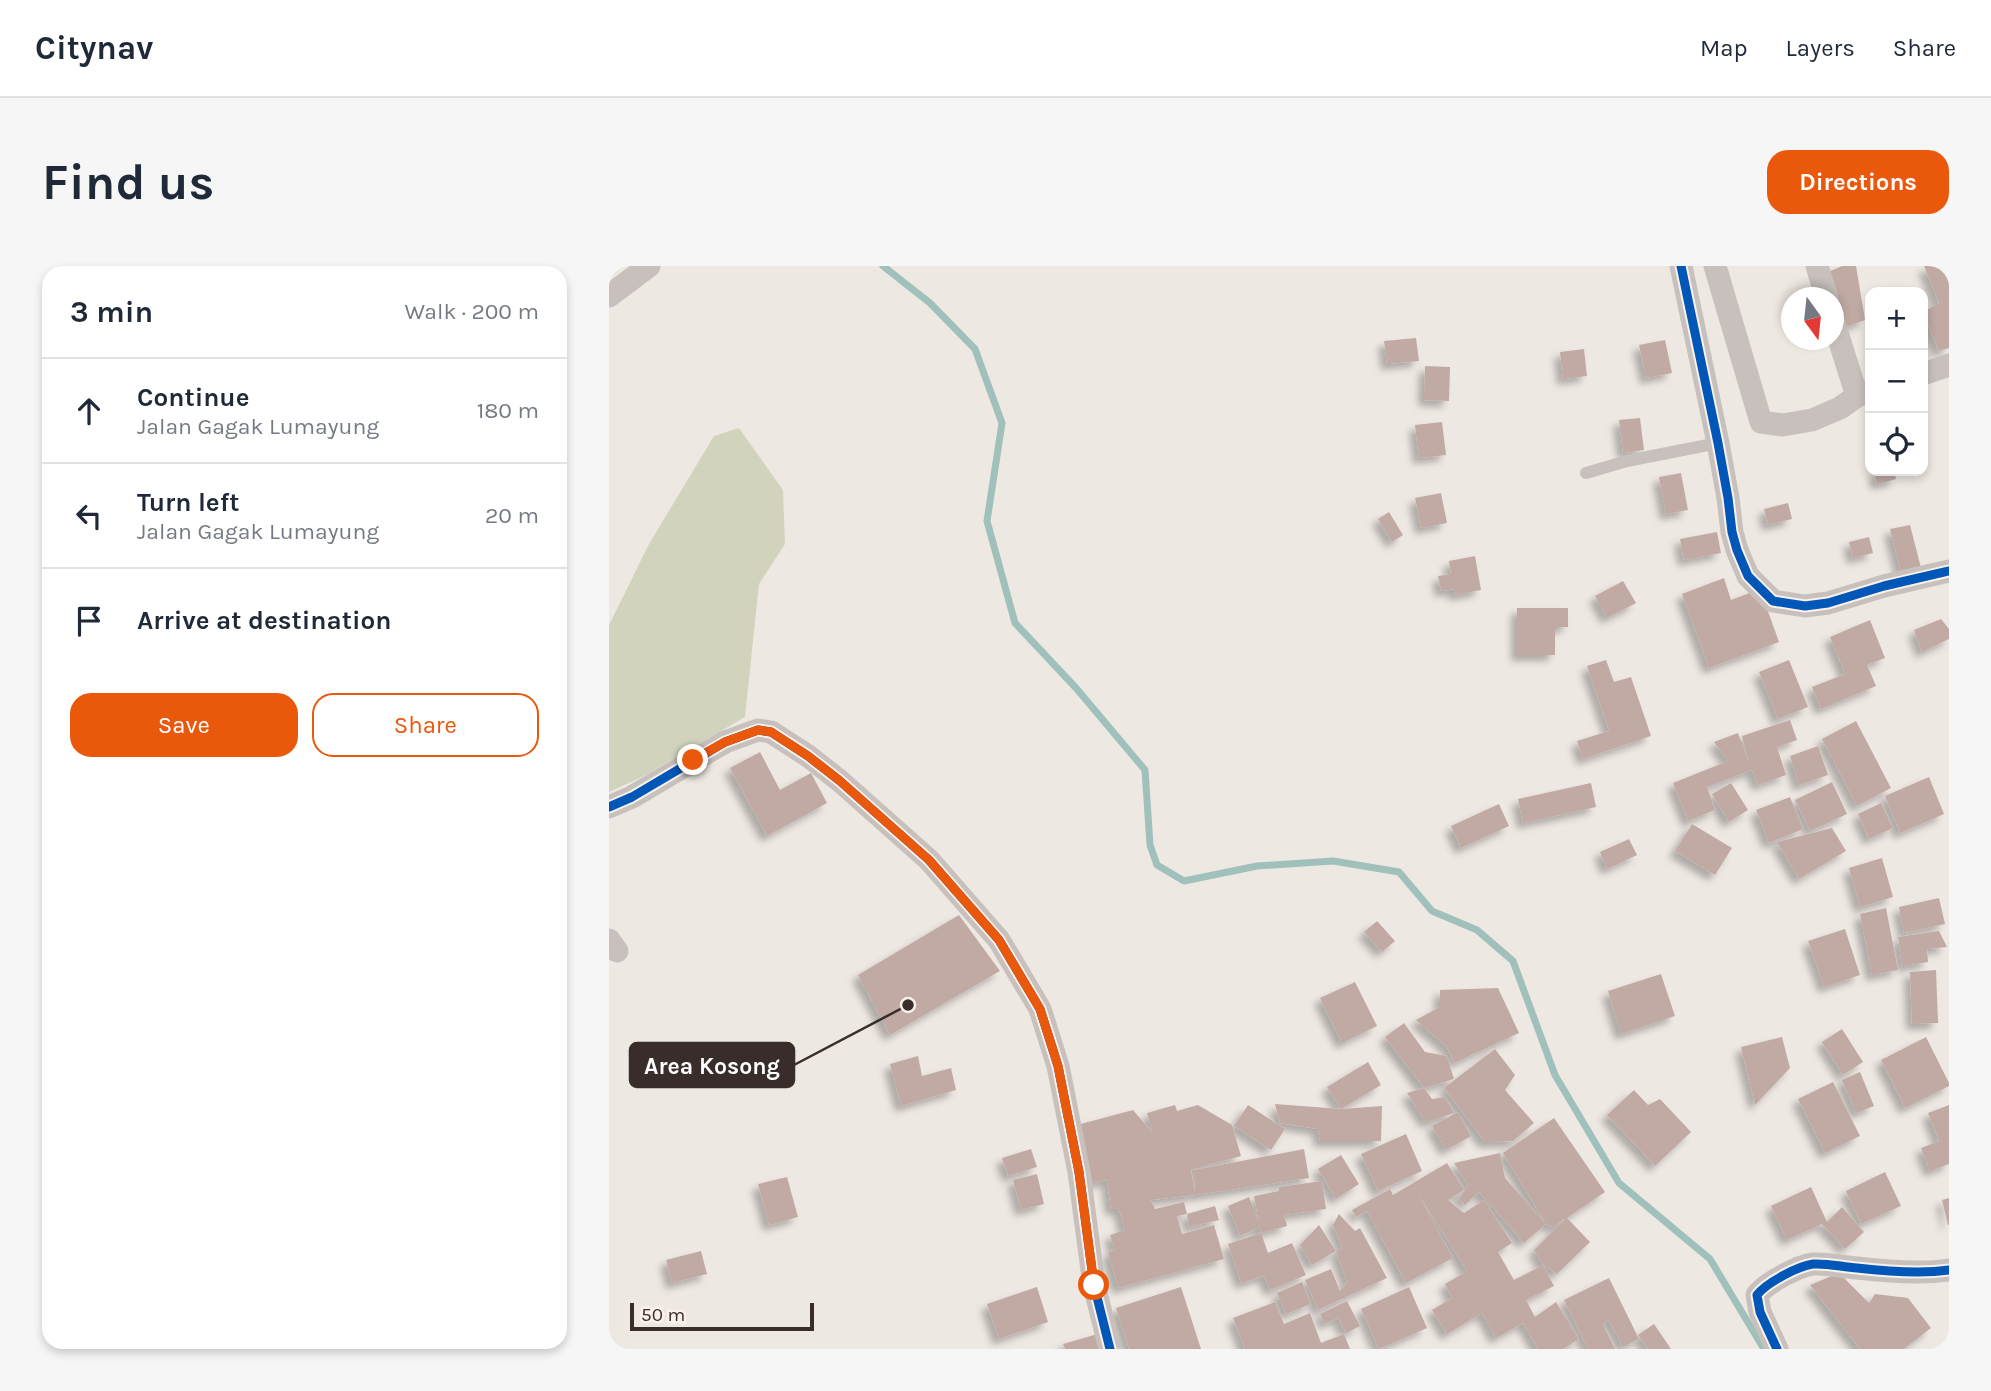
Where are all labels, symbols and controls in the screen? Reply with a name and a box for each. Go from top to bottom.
text: Citynav [35,29,153,67]
text: Map [1700,34,1748,62]
text: Layers [1786,34,1855,62]
text: Share [1893,34,1956,62]
button: Directions [1767,150,1949,214]
text: Find us [42,154,214,211]
north arrow [1781,287,1844,350]
map controls [1865,287,1928,476]
button: + [1865,287,1928,350]
text: 3 min [70,294,153,330]
text: Walk · 200 m [404,298,539,325]
button: − [1865,350,1928,413]
text: Continue [137,382,249,413]
icon: ahead [70,392,108,430]
text: 180 m [477,397,539,424]
text: Jalan Gagak Lumayung [137,413,379,440]
button: locate [1865,413,1928,476]
text: Turn left [137,487,239,518]
icon: left [70,497,108,535]
text: 20 m [485,502,539,529]
text: Jalan Gagak Lumayung [137,518,379,545]
icon: arrive [70,602,108,640]
text: Arrive at destination [137,605,391,636]
button: Save [70,693,298,757]
button: Share [312,693,539,757]
route end [677,744,708,775]
callout: Area Kosong [630,1043,794,1087]
text: Area Kosong [644,1053,780,1080]
route start [1078,1269,1109,1300]
scale bar [630,1300,814,1332]
text: 50 m [641,1304,685,1326]

